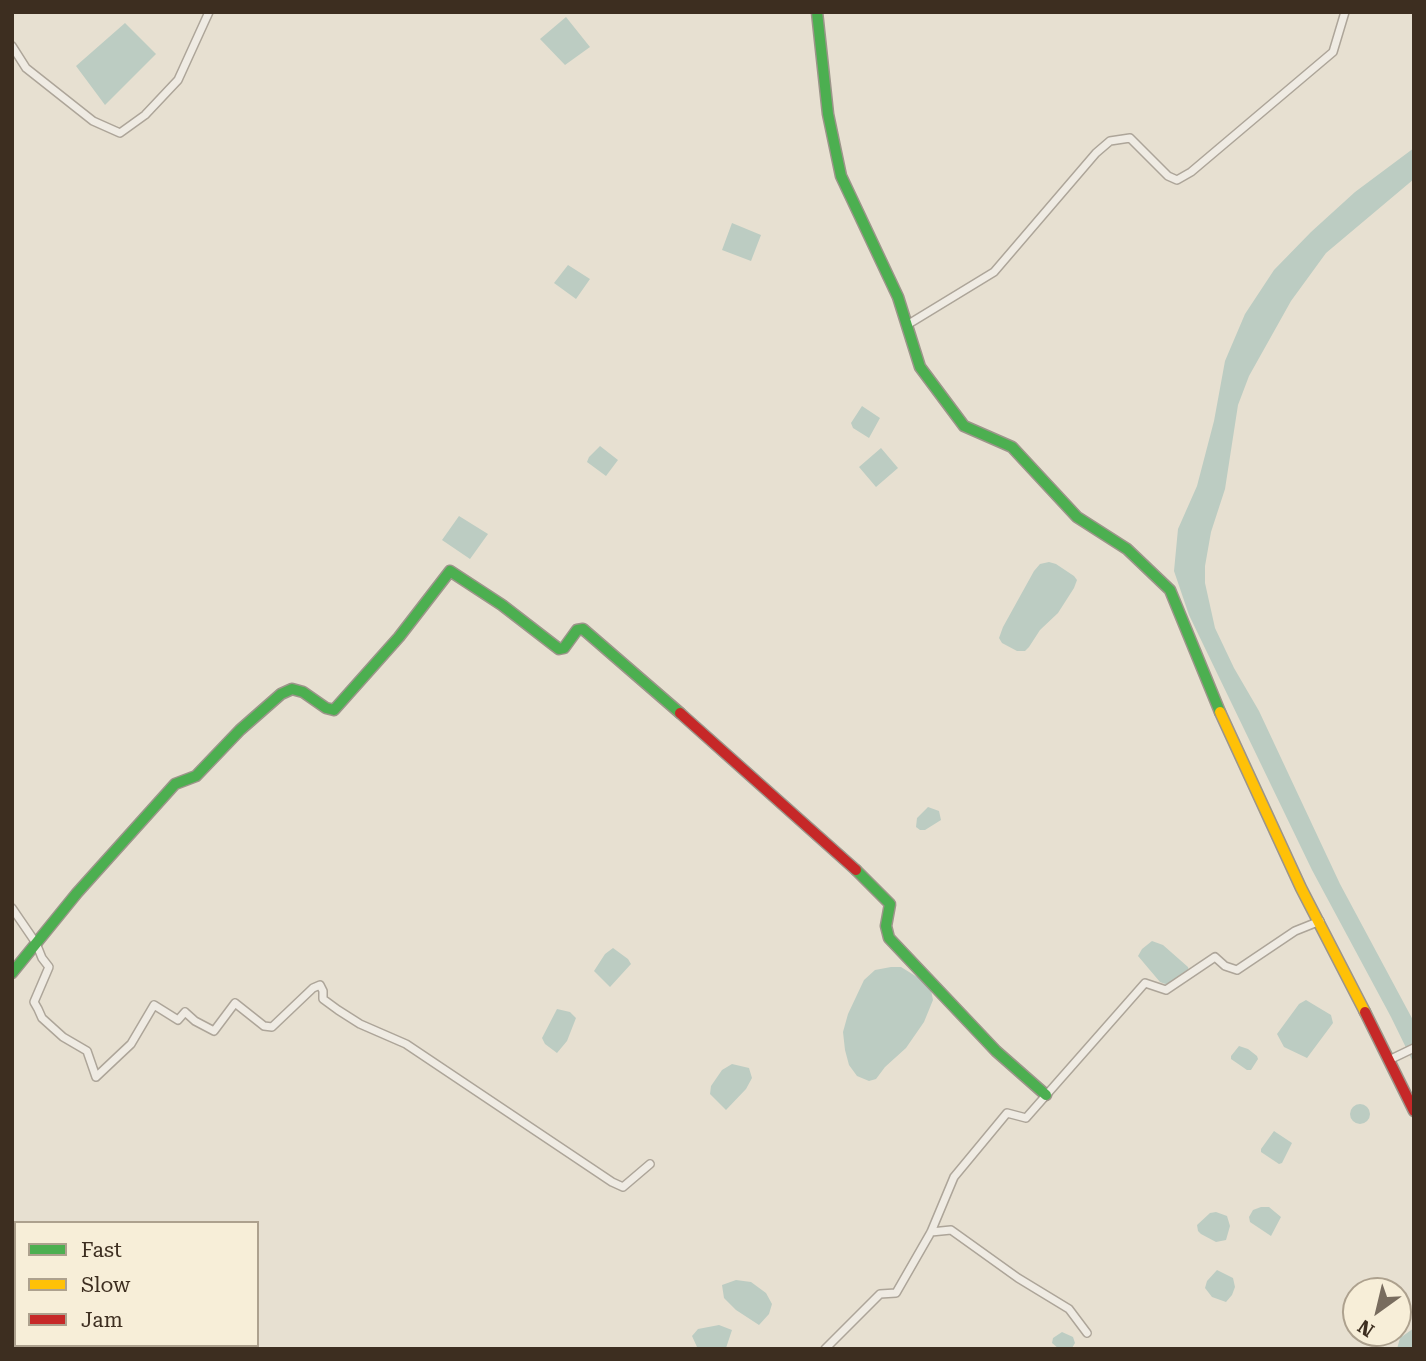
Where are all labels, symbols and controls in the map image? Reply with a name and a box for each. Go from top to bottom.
legend [14,1221,259,1347]
text: Fast [81,1238,122,1262]
text: Slow [81,1273,130,1297]
north arrow [1342,1277,1412,1347]
text: Jam [81,1308,123,1332]
text: N [1354,1315,1379,1342]

